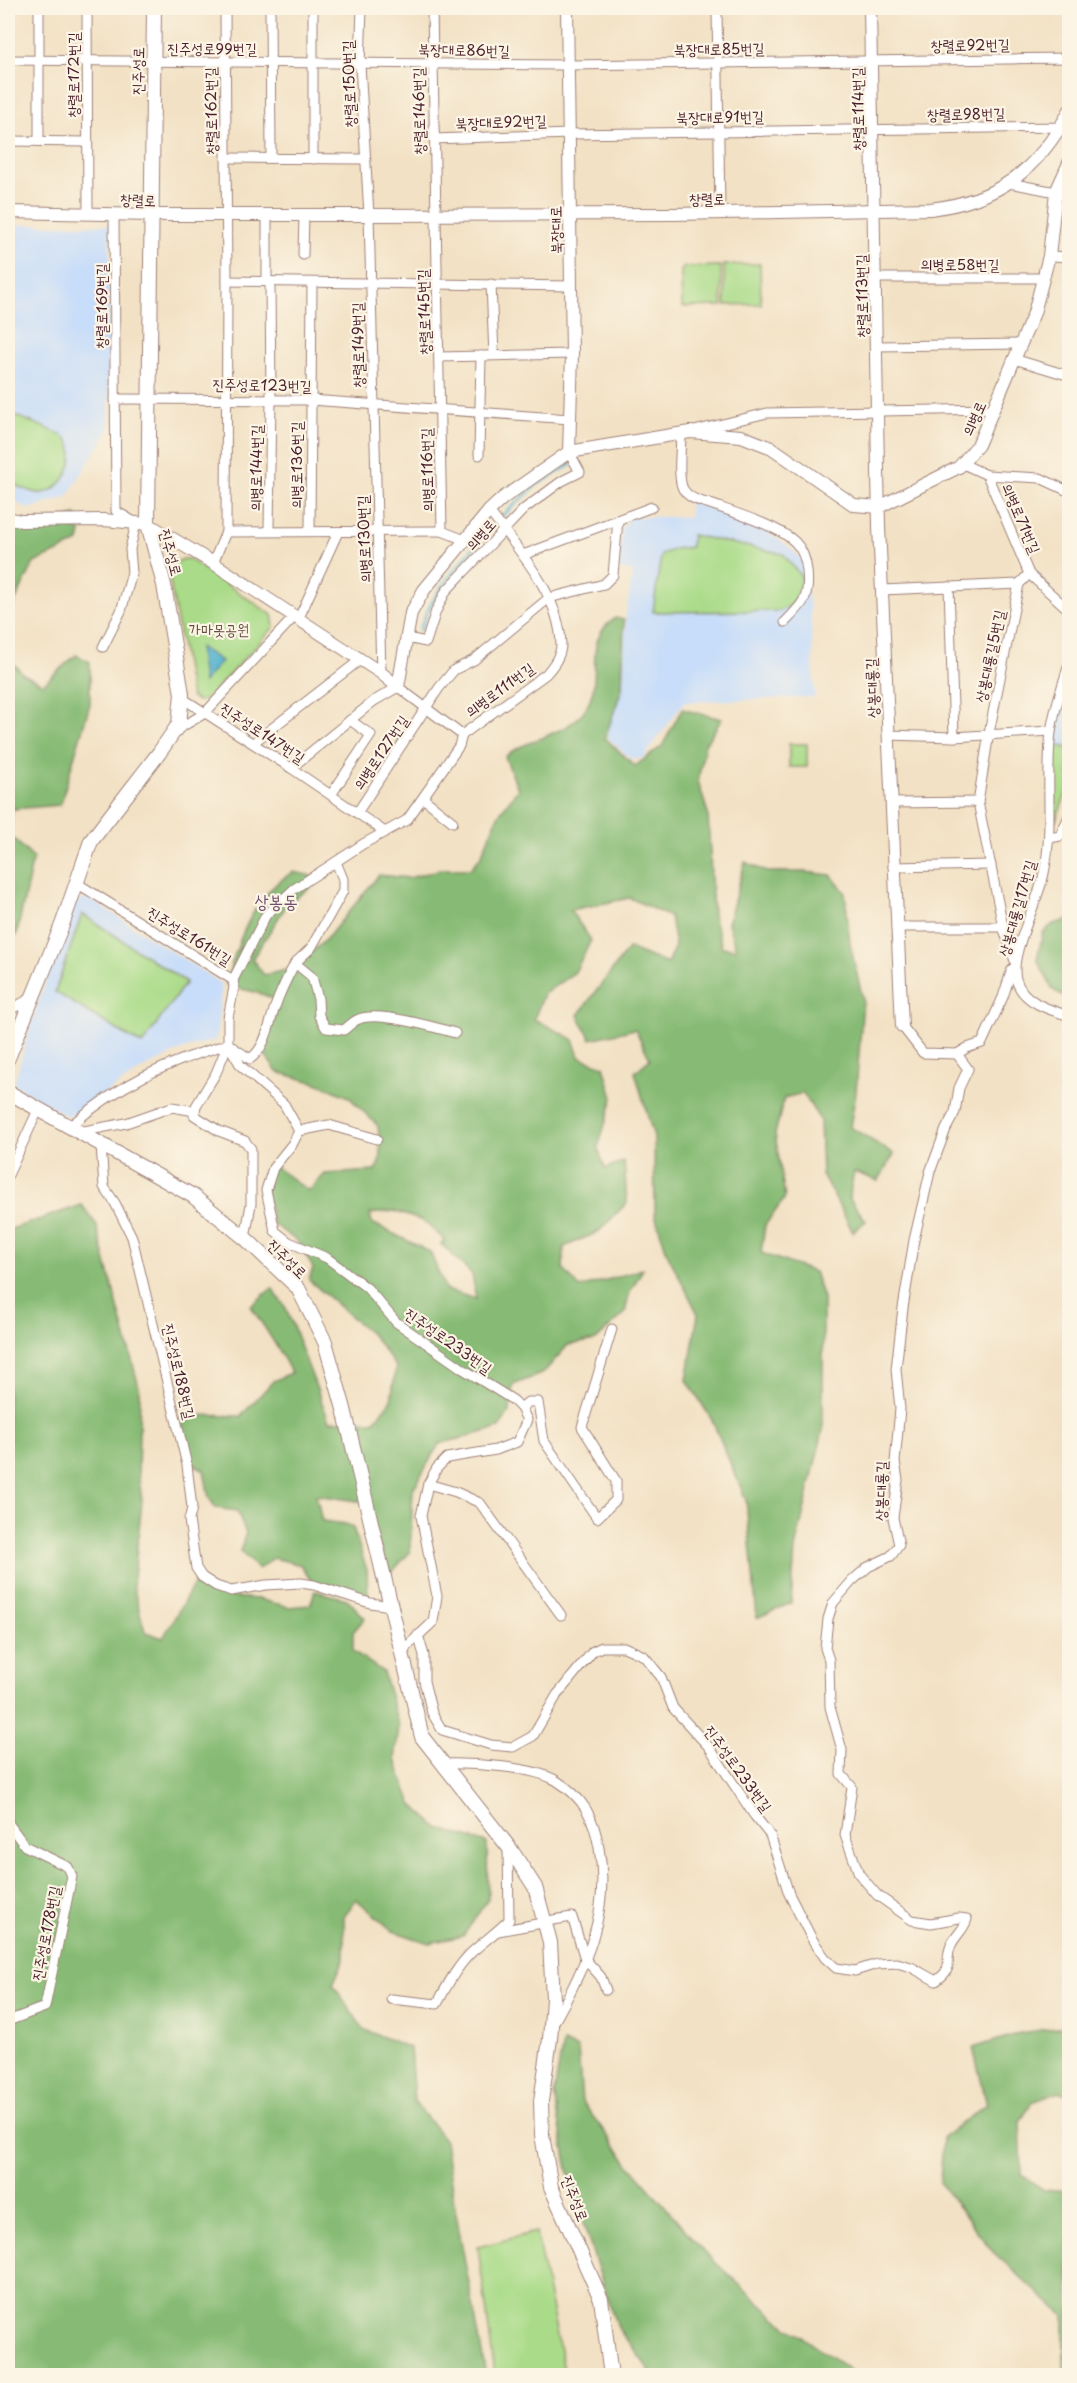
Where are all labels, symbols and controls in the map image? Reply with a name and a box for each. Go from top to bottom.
street label: 창렬로172번길 [61,32,84,118]
street label: 창렬로92번길 [930,32,1010,56]
street label: 진주성로99번길 [167,36,257,59]
street label: 북장대로85번길 [673,36,765,60]
street label: 북장대로86번길 [418,37,510,61]
street label: 창렬로150번길 [335,40,361,128]
street label: 진주성로 [125,47,149,95]
street label: 창렬로162번길 [198,67,222,155]
street label: 창렬로146번길 [406,67,430,155]
street label: 창렬로114번길 [845,67,869,151]
street label: 창렬로98번길 [927,101,1005,125]
street label: 북장대로91번길 [676,104,764,128]
street label: 북장대로92번길 [455,108,547,134]
street label: 창렬로 [689,186,725,210]
street label: 창렬로 [120,187,156,211]
street label: 북장대로 [543,206,567,254]
street label: 의병로58번길 [920,252,1000,275]
street label: 창렬로113번길 [849,254,873,338]
street label: 창렬로169번길 [89,263,112,349]
street label: 창렬로145번길 [410,268,436,356]
street label: 창렬로149번길 [345,302,369,388]
street label: 진주성로123번길 [212,372,312,396]
street label: 의병로 [955,397,991,439]
street label: 의병로136번길 [284,421,307,509]
street label: 의병로144번길 [243,424,267,512]
street label: 의병로116번길 [414,428,438,512]
street label: 의병로71번길 [997,479,1047,557]
street label: 의병로130번길 [350,495,376,583]
street label: 의병로 [459,513,501,555]
street label: 진주성로 [155,526,189,578]
street label: 상봉대룡길5번길 [968,608,1010,704]
park label: 가마못공원 [189,617,249,640]
street label: 의병로111번길 [460,656,538,722]
street label: 상봉대룡길 [858,657,884,719]
street label: 진주성로147번길 [216,696,310,768]
street label: 의병로127번길 [346,710,414,794]
street label: 상봉대룡길17번길 [991,857,1041,959]
district label: 상봉동 [254,887,298,914]
street label: 진주성로161번길 [143,900,237,970]
street label: 진주성로 [263,1233,313,1283]
street label: 진주성로233번길 [400,1301,498,1379]
street label: 진주성로188번길 [158,1321,202,1421]
street label: 상봉대룡길 [868,1461,892,1521]
street label: 진주성로233번길 [700,1720,778,1816]
street label: 진주성로178번길 [24,1883,66,1983]
street label: 진주성로 [557,2171,595,2225]

